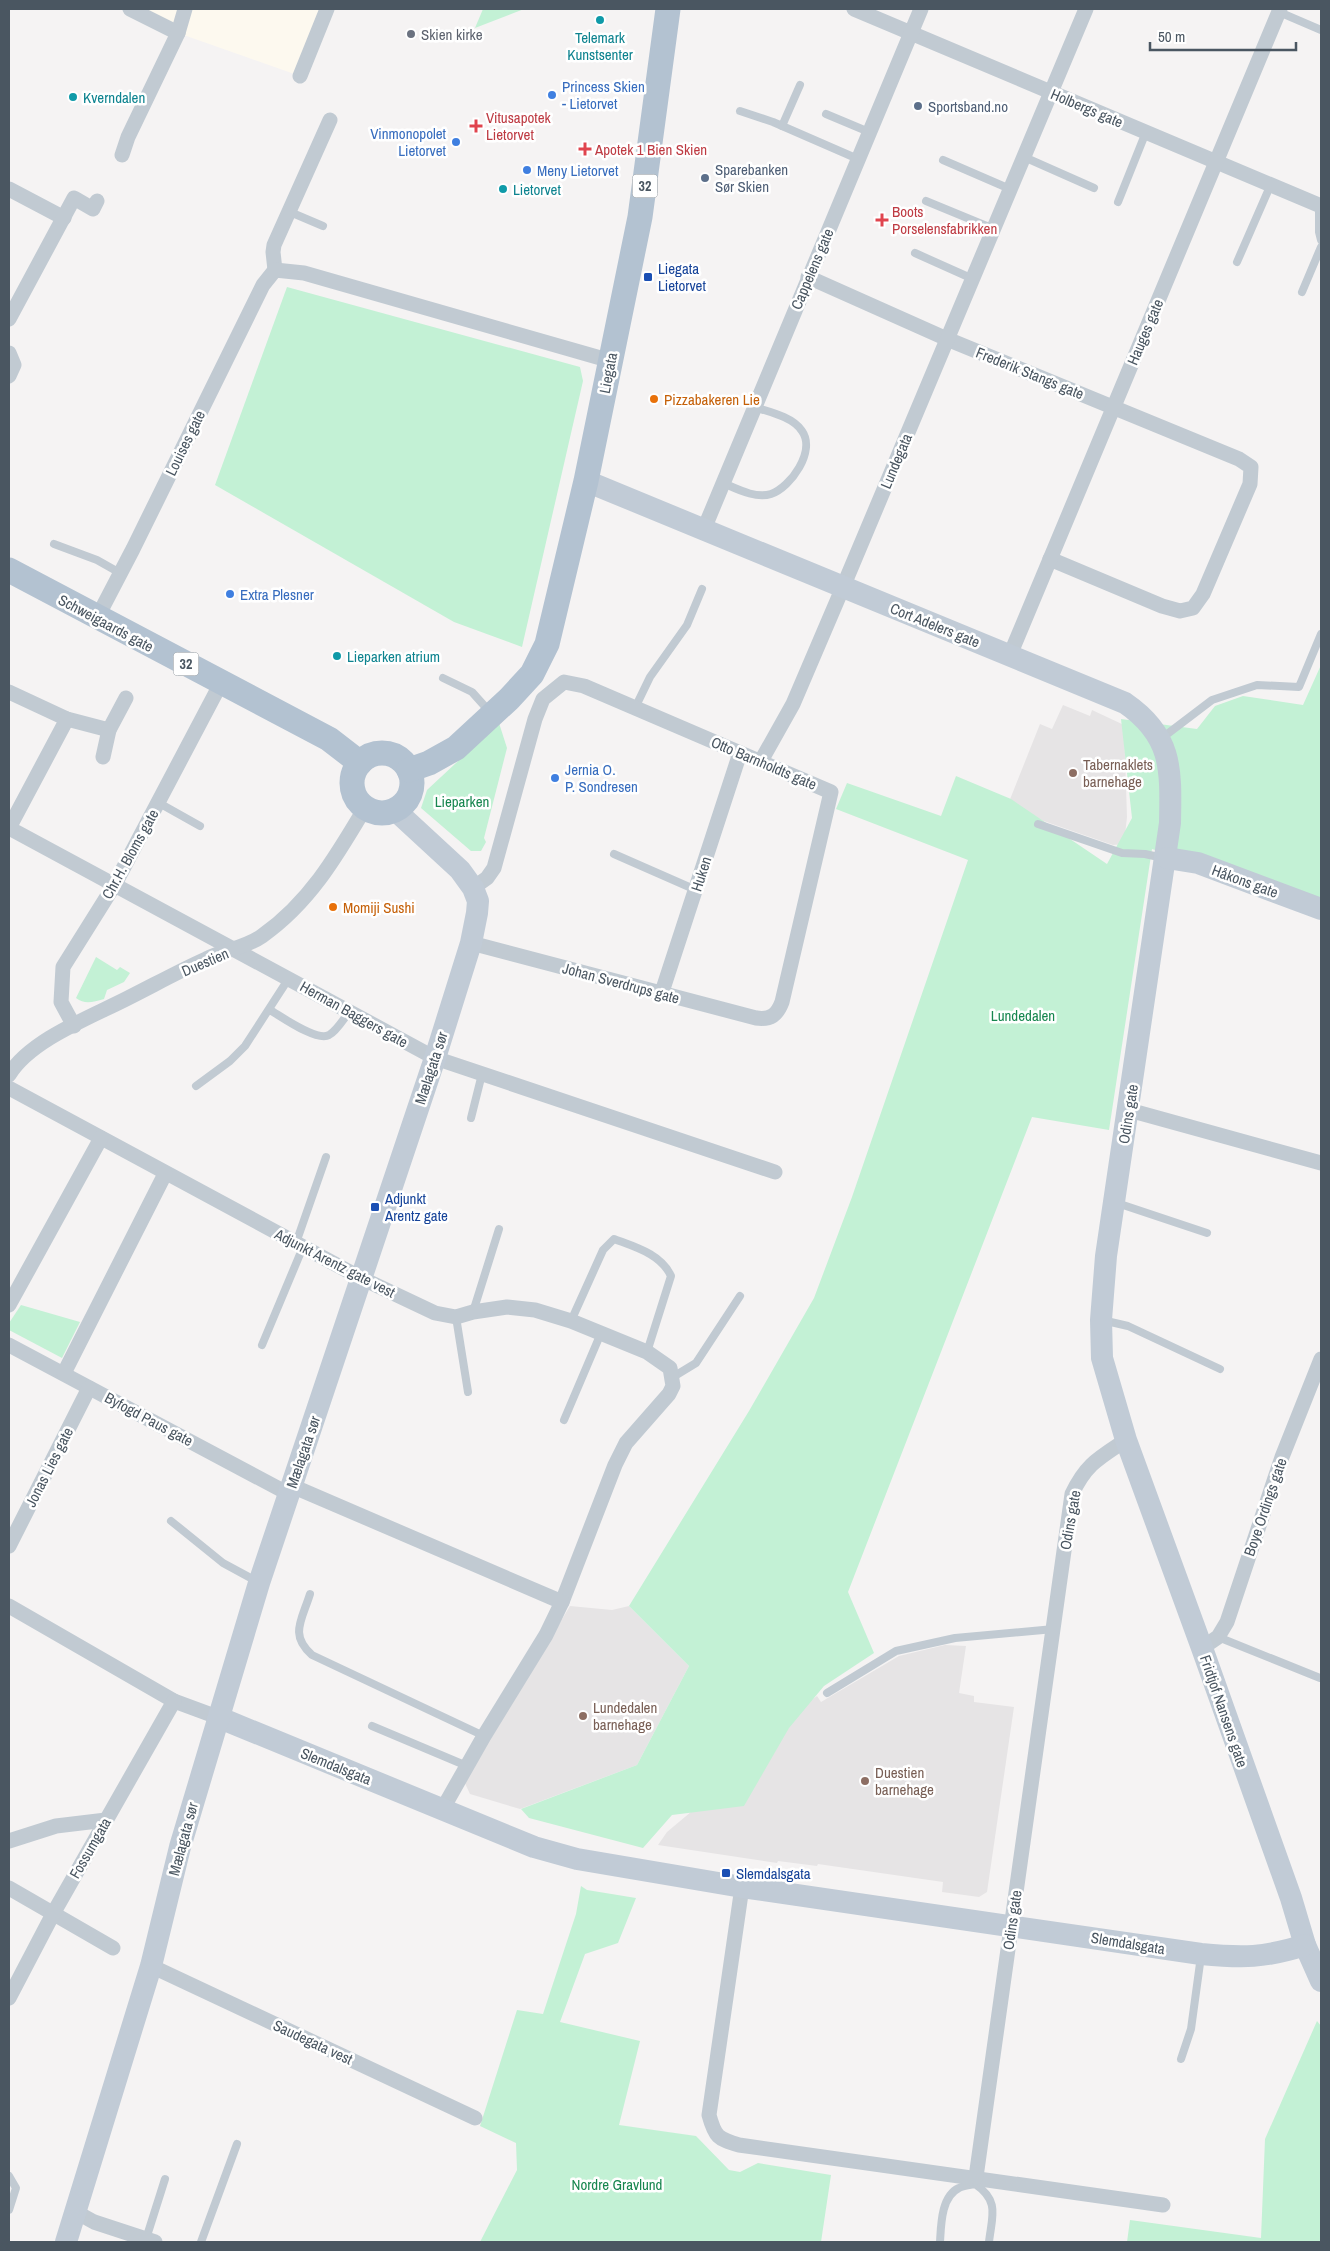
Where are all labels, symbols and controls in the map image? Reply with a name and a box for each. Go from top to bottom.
marker: Telemark Kunstsenter [594,14,606,26]
scale bar [1150,20,1296,52]
place label: Skien kirke [421,24,483,45]
text: 50 m [1158,26,1185,47]
place label: Telemark Kunstsenter [567,27,633,65]
marker: Skien kirke [405,28,417,40]
place label: Princess Skien - Lietorvet [562,76,645,114]
street label: Holbergs gate [1048,83,1126,133]
place label: Kverndalen [83,87,145,108]
marker: Princess Skien - Lietorvet [546,89,558,101]
marker: Kverndalen [67,91,79,103]
place label: Sportsband.no [928,96,1008,117]
marker: Sportsband.no [912,100,924,112]
place label: Vitusapotek Lietorvet [486,107,552,145]
marker: Vitusapotek Lietorvet [470,120,482,132]
place label: Vinmonopolet Lietorvet [370,123,447,161]
marker: Vinmonopolet Lietorvet [450,136,462,148]
place label: Apotek 1 Bien Skien [594,139,707,160]
marker: Apotek 1 Bien Skien [579,143,591,155]
place label: Sparebanken Sør Skien [715,159,788,197]
place label: Meny Lietorvet [537,160,619,181]
marker: Meny Lietorvet [521,164,533,176]
marker: Sparebanken Sør Skien [699,172,711,184]
road number: 32 [632,175,658,198]
place label: Lietorvet [513,179,561,200]
marker: Lietorvet [497,183,509,195]
place label: Boots Porselensfabrikken [892,201,997,239]
marker: Boots Porselensfabrikken [876,214,888,226]
street label: Cappelens gate [785,225,839,313]
place label: Liegata Lietorvet [658,258,706,296]
marker: Liegata Lietorvet [642,271,654,283]
street label: Hauges gate [1122,296,1168,368]
street label: Frederik Stangs gate [973,342,1087,404]
street label: Liegata [594,351,622,395]
place label: Pizzabakeren Lie [664,389,760,410]
marker: Pizzabakeren Lie [648,393,660,405]
street label: Louises gate [160,407,210,479]
street label: Lundegata [875,430,917,492]
place label: Extra Plesner [240,584,314,605]
marker: Extra Plesner [224,588,236,600]
street label: Schweigaards gate [55,589,158,657]
street label: Cort Adelers gate [887,597,983,653]
place label: Lieparken atrium [347,646,440,667]
marker: Lieparken atrium [331,650,343,662]
road number: 32 [174,652,198,676]
street label: Otto Barnholdts gate [708,731,820,795]
place label: Tabernaklets barnehage [1083,754,1153,792]
place label: Jernia O. P. Sondresen [565,759,638,797]
marker: Tabernaklets barnehage [1067,767,1079,779]
marker: Jernia O. P. Sondresen [549,772,561,784]
park label: Lieparken [435,791,489,812]
street label: Chr.H. Bloms gate [97,805,163,903]
street label: Huken [686,854,716,894]
street label: Håkons gate [1209,859,1281,903]
place label: Momiji Sushi [343,897,415,918]
marker: Momiji Sushi [327,901,339,913]
street label: Duestien [178,943,232,981]
street label: Johan Sverdrups gate [560,957,682,1009]
street label: Herman Baggers gate [296,976,412,1052]
park label: Lundedalen [991,1005,1055,1026]
street label: Mælagata sør [409,1029,453,1107]
street label: Odins gate [1113,1082,1143,1145]
place label: Adjunkt Arentz gate [384,1188,448,1226]
marker: Adjunkt Arentz gate [369,1201,381,1213]
street label: Adjunkt Arentz gate vest [270,1223,399,1303]
street label: Byfogd Paus gate [101,1387,197,1451]
street label: Mælagata sør [281,1413,325,1491]
street label: Jonas Lies gate [20,1423,78,1510]
street label: Boye Ordings gate [1238,1455,1292,1559]
street label: Odins gate [1054,1488,1086,1551]
street label: Fridtjof Nansens gate [1195,1652,1253,1770]
place label: Lundedalen barnehage [593,1697,657,1735]
marker: Lundedalen barnehage [577,1710,589,1722]
street label: Slemdalsgata [298,1742,375,1790]
place label: Duestien barnehage [875,1762,934,1800]
marker: Duestien barnehage [859,1775,871,1787]
street label: Mælagata sør [163,1800,203,1878]
street label: Fossumgata [64,1814,116,1882]
place label: Slemdalsgata [736,1863,811,1884]
marker: Slemdalsgata [720,1867,732,1879]
street label: Odins gate [997,1889,1027,1951]
street label: Slemdalsgata [1090,1927,1167,1959]
street label: Saudegata vest [270,2014,357,2070]
park label: Nordre Gravlund [572,2174,662,2195]

